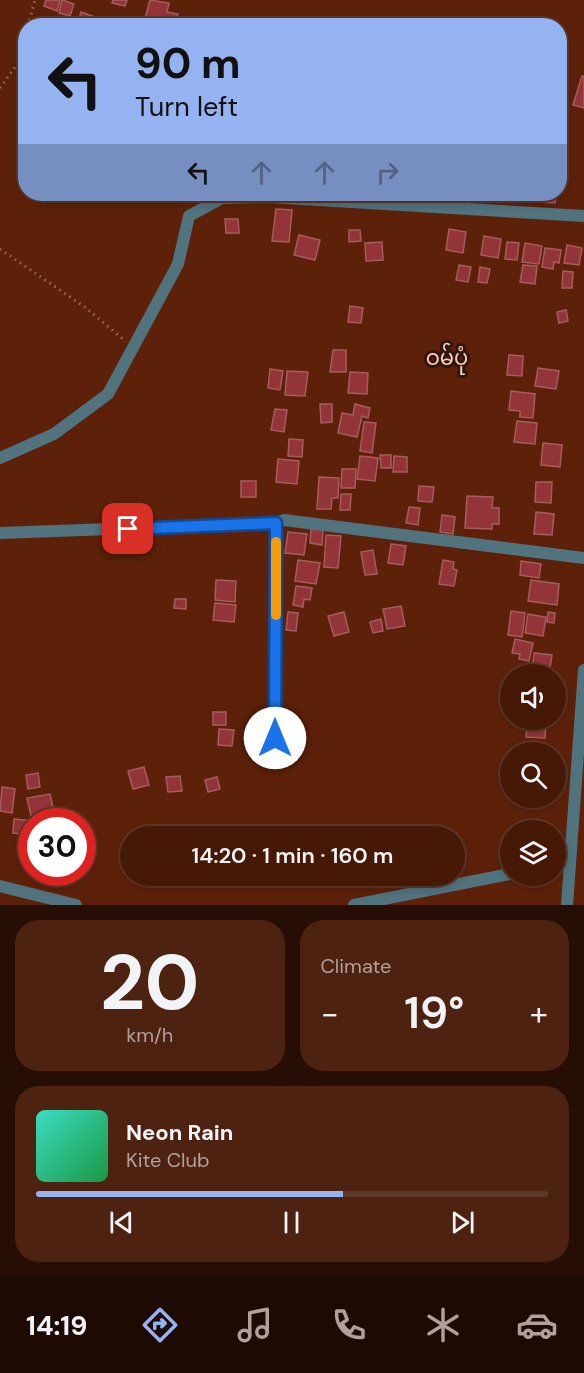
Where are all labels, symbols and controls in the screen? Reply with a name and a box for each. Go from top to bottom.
text: 90 m [135,36,241,91]
icon: left [36,42,114,120]
text: Turn left [135,89,238,124]
icon: left [182,156,215,189]
icon: ahead [245,156,278,189]
icon: ahead [308,156,341,189]
icon: right [371,156,404,189]
district label: ဝမ်ပုံ [426,342,468,375]
pin [102,503,153,554]
icon: arrive [111,512,144,545]
map controls [500,664,566,886]
button: sound [500,664,566,730]
position arrow [243,706,307,770]
button: search [500,742,566,808]
speed limit sign: 30 [18,808,96,886]
button: layers [500,820,566,886]
text: 14:20 · 1 min · 160 m [192,841,393,870]
text: 20 [100,932,200,1033]
text: Climate [321,953,391,979]
text: 19° [404,983,464,1042]
text: − [321,992,339,1035]
text: + [530,992,548,1035]
text: km/h [126,1022,173,1048]
text: Neon Rain [126,1118,233,1147]
text: Kite Club [126,1147,210,1173]
icon: previous [105,1206,138,1239]
icon: pause [275,1206,308,1239]
icon: next [446,1206,479,1239]
icon: directions [139,1304,181,1346]
icon: music [234,1304,276,1346]
icon: phone [328,1304,370,1346]
icon: climate [422,1304,464,1346]
icon: car [516,1304,558,1346]
text: 14:19 [26,1308,87,1343]

